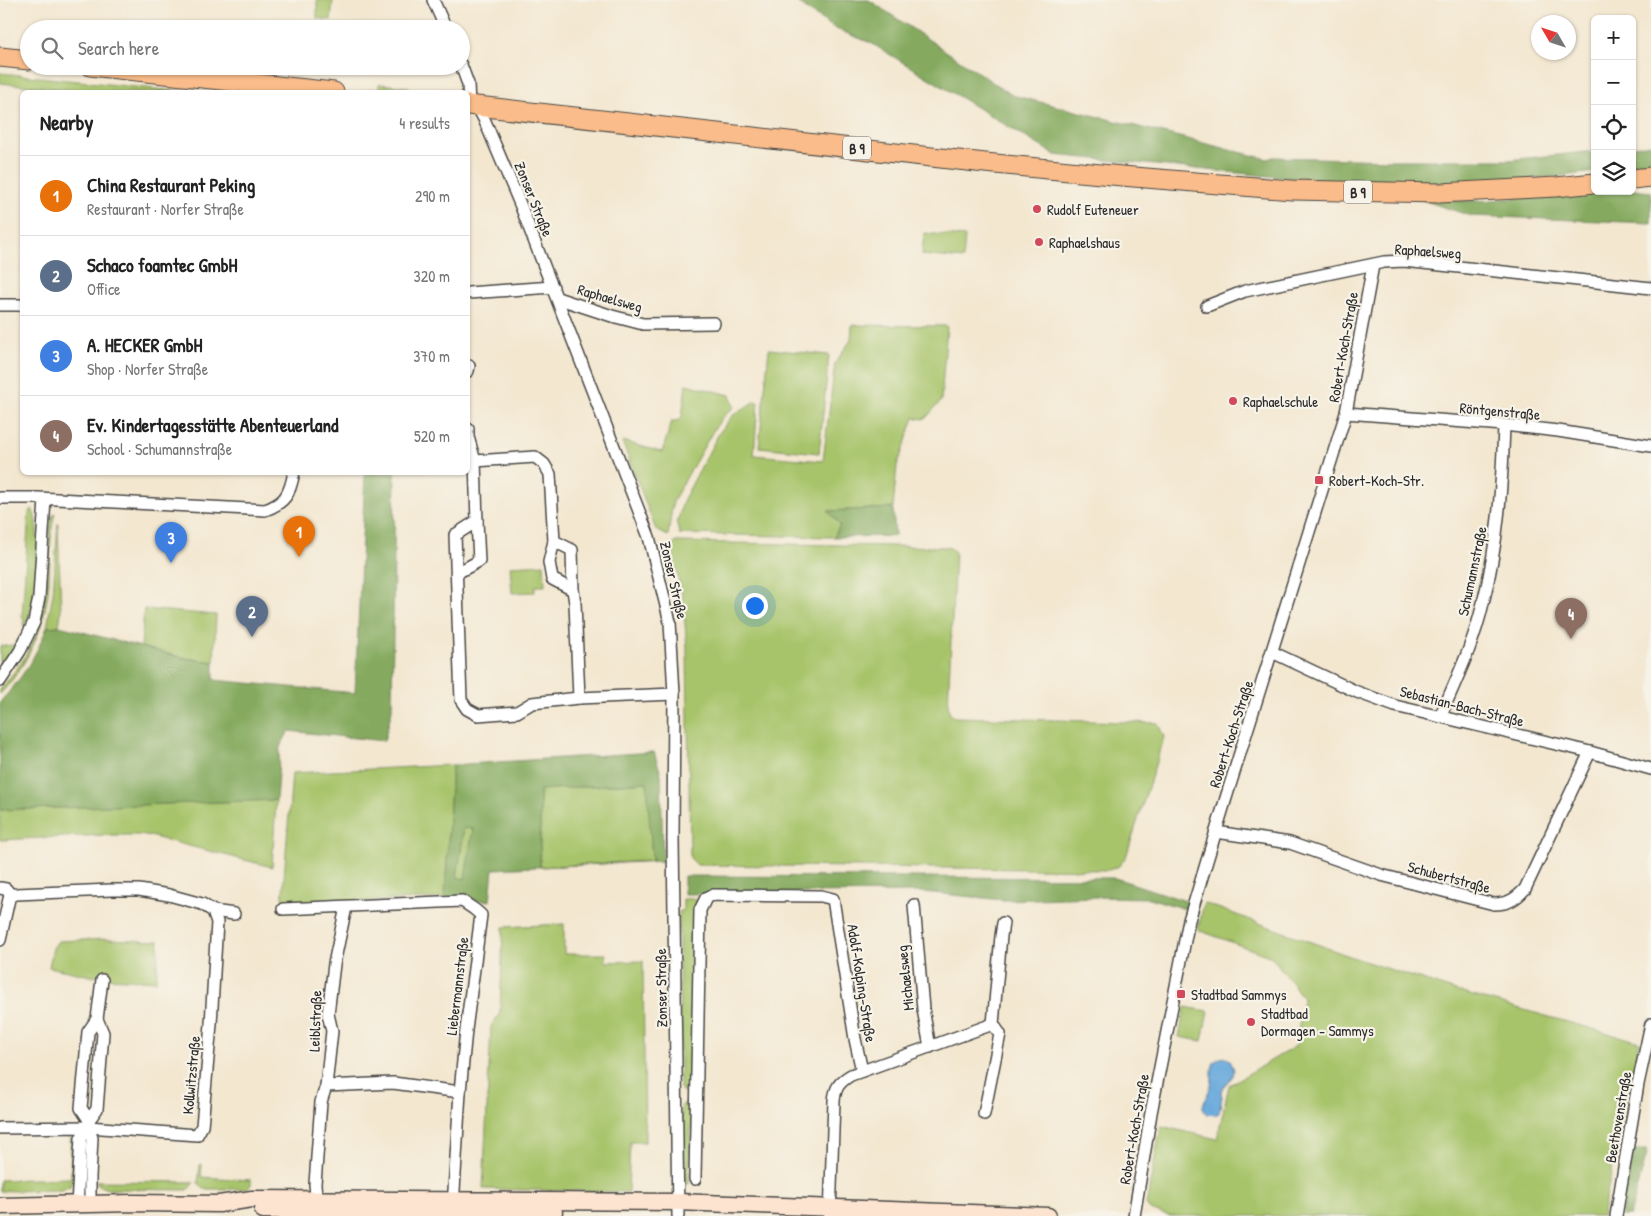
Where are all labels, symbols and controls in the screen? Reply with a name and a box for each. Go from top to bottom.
north arrow [1531,15,1576,60]
map controls [1591,15,1636,195]
button: + [1591,15,1636,60]
search box [20,20,470,75]
icon: search [38,34,66,62]
text: Search here [78,35,159,61]
button: − [1591,60,1636,105]
button: locate [1591,105,1636,150]
text: Nearby [40,108,93,137]
text: 4 results [399,112,450,134]
road number: B 9 [843,136,871,160]
button: layers [1591,150,1636,195]
street label: Zonser Straße [509,158,559,240]
text: China Restaurant Peking [87,172,255,198]
road number: B 9 [1344,180,1372,203]
text: 1 [53,185,59,207]
text: 290 m [415,185,450,207]
text: Restaurant · Norfer Straße [87,198,244,220]
place label: Rudolf Euteneuer [1047,199,1139,220]
marker: Rudolf Euteneuer [1031,203,1043,215]
place label: Raphaelshaus [1049,232,1120,253]
marker: Raphaelshaus [1033,236,1045,248]
street label: Raphaelsweg [1394,238,1462,264]
text: Schaco foamtec GmbH [87,252,237,278]
text: 2 [52,265,60,287]
text: 320 m [414,265,450,287]
text: Office [87,278,120,300]
street label: Raphaelsweg [575,279,645,317]
street label: Robert-Koch-Straße [1323,290,1363,404]
text: A. HECKER GmbH [87,332,203,358]
text: 3 [52,345,60,367]
text: 370 m [413,345,450,367]
text: Shop · Norfer Straße [87,358,208,380]
place label: Raphaelschule [1243,391,1318,412]
marker: Raphaelschule [1227,395,1239,407]
street label: Röntgenstraße [1459,397,1541,425]
text: Ev. Kindertagesstätte Abenteuerland [87,412,338,438]
text: 4 [53,425,59,447]
text: 520 m [414,425,450,447]
text: School · Schumannstraße [87,438,232,460]
place label: Robert-Koch-Str. [1329,470,1424,491]
marker: Robert-Koch-Str. [1313,474,1325,486]
pin: 1 [283,516,315,557]
pin: 3 [155,522,187,563]
street label: Schumannstraße [1452,524,1492,618]
street label: Zonser Straße [655,539,693,621]
your location [742,593,768,619]
pin: 2 [236,596,268,637]
pin: 4 [1555,598,1587,639]
street label: Robert-Koch-Straße [1204,678,1258,790]
street label: Sebastian-Bach-Straße [1398,680,1526,732]
street label: Schubertstraße [1405,856,1493,898]
street label: Adolf-Kolping-Straße [842,922,882,1044]
street label: Liebermannstraße [441,936,473,1036]
street label: Michaelsweg [891,944,919,1012]
street label: Zonser Straße [650,948,672,1028]
place label: Stadtbad Sammys [1191,984,1287,1005]
marker: Stadtbad Sammys [1175,988,1187,1000]
street label: Leiblstraße [303,990,327,1052]
place label: Stadtbad Dormagen - Sammys [1261,1003,1374,1041]
marker: Stadtbad Dormagen - Sammys [1245,1016,1257,1028]
street label: Kollwitzstraße [177,1035,205,1115]
street label: Beethovenstraße [1600,1070,1636,1164]
street label: Robert-Koch-Straße [1114,1072,1154,1186]

